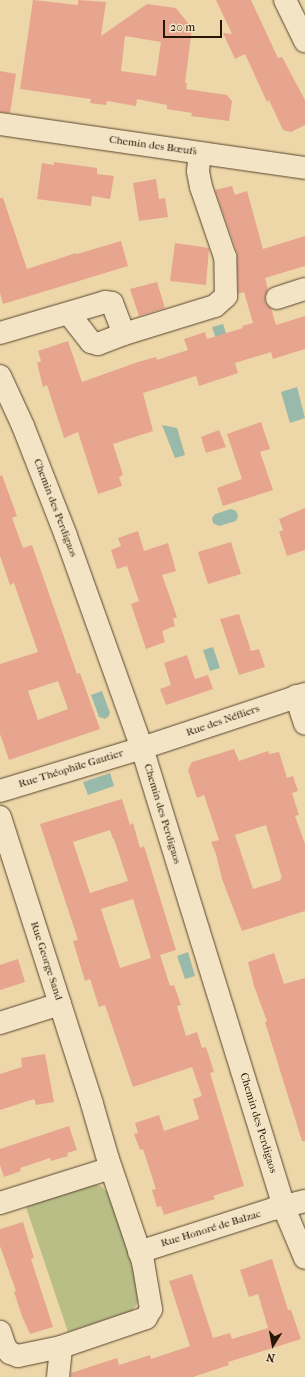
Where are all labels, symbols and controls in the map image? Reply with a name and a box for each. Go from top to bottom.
scale bar [165,12,224,38]
text: 20 m [170,20,195,34]
street label: Chemin des Bœufs [108,133,198,159]
street label: Chemin des Perdigaos [30,457,80,559]
street label: Rue des Néfliers [185,702,261,740]
street label: Rue Théophile Gautier [17,747,125,791]
street label: Chemin des Perdigaos [140,762,184,866]
street label: Rue George Sand [27,920,65,1002]
street label: Chemin des Perdigaos [236,1071,280,1175]
street label: Rue Honoré de Balzac [159,1207,263,1251]
north arrow [253,1325,293,1365]
text: N [265,1350,276,1364]

